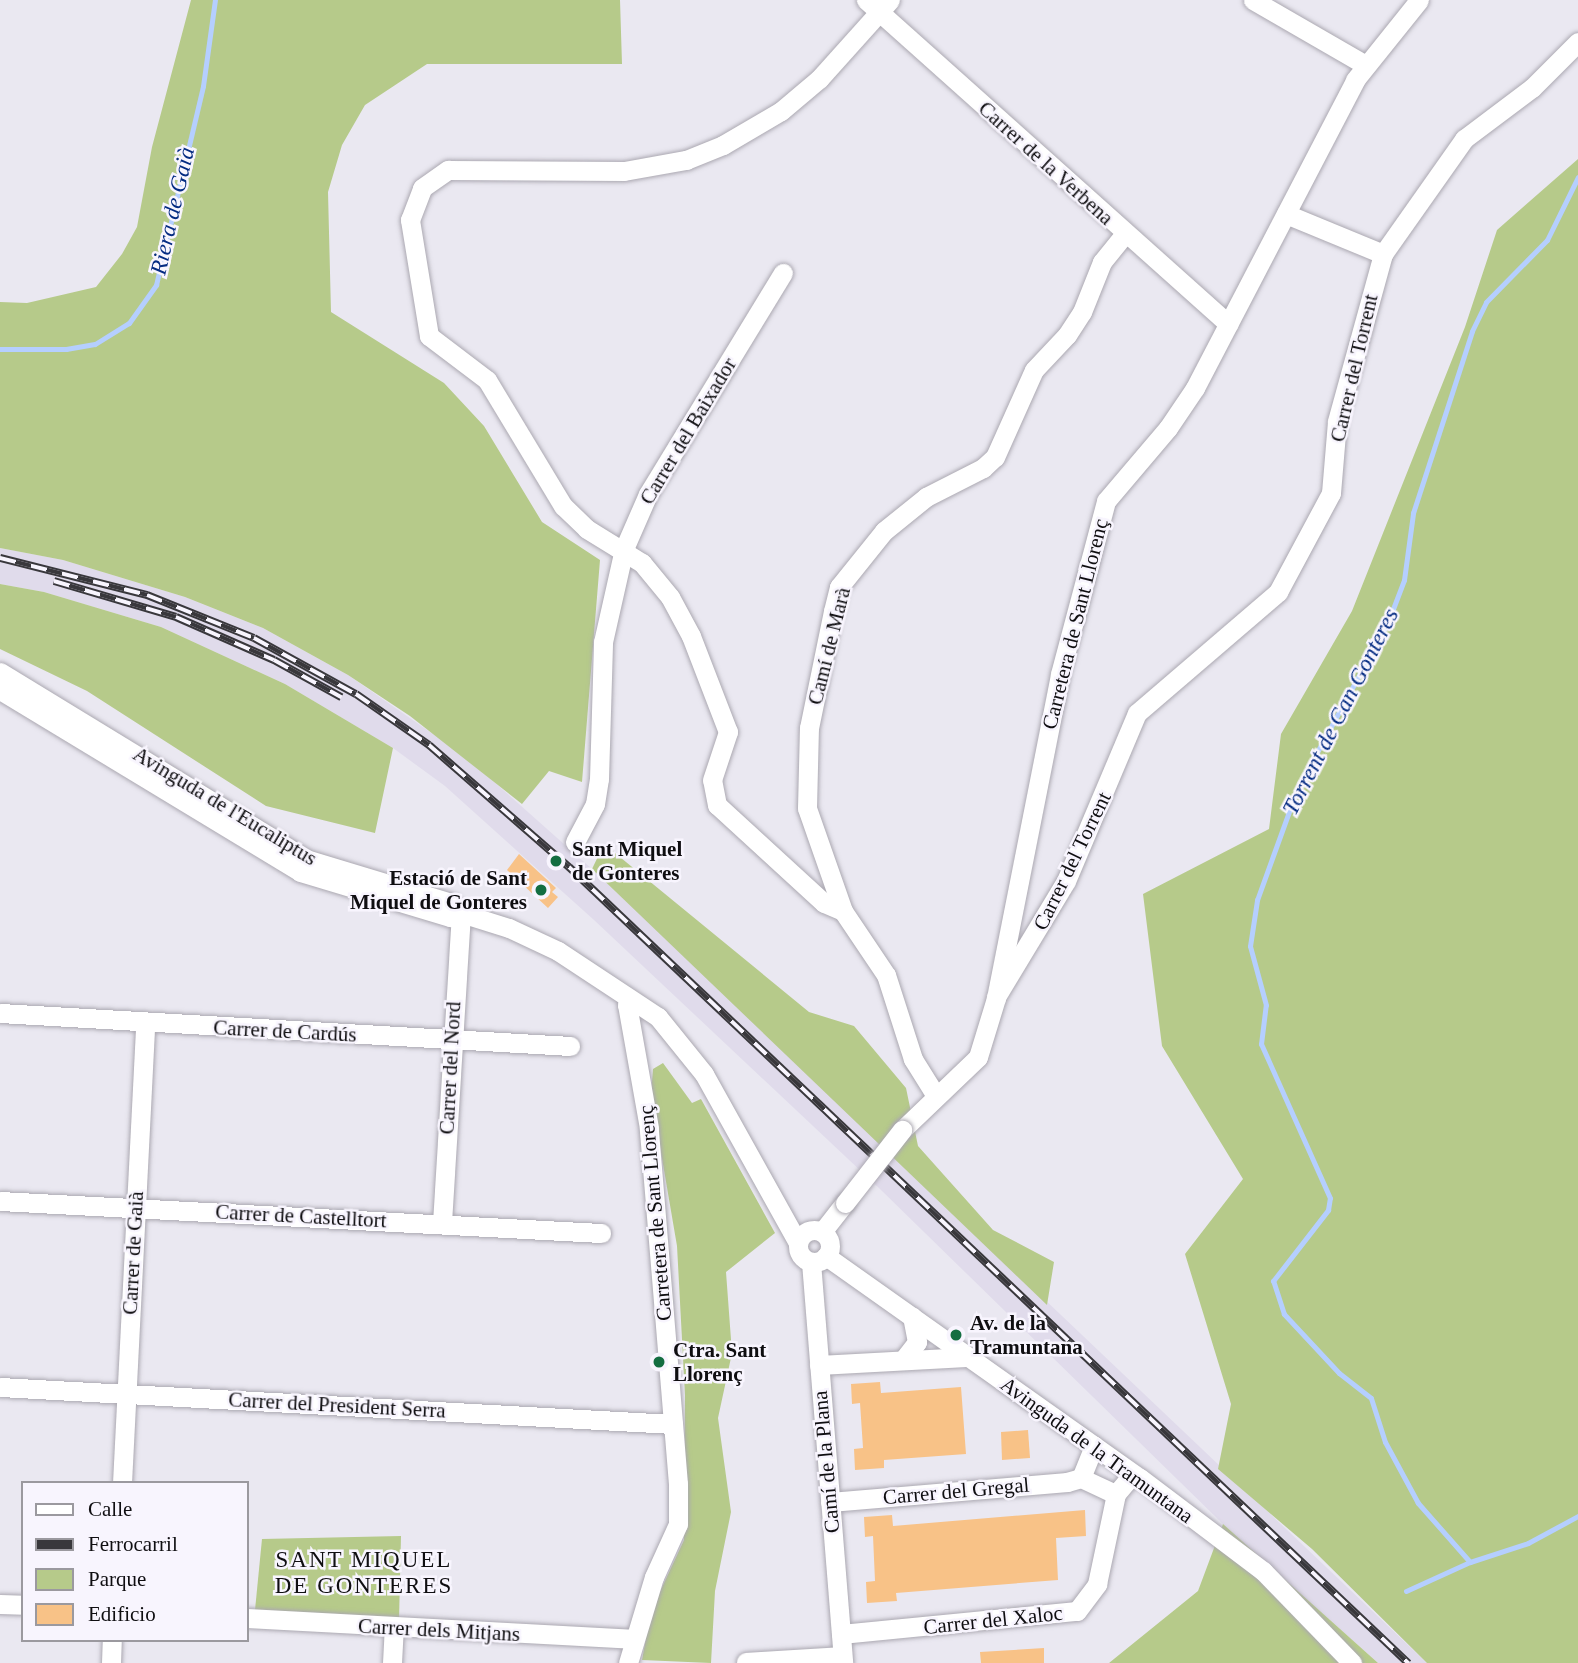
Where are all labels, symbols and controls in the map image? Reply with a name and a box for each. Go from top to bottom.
street label: Carrer de la Verbena [973,96,1119,230]
water label: Riera de Gaià [145,144,201,278]
street label: Carrer del Torrent [1325,291,1383,445]
street label: Carrer del Baixador [634,353,742,509]
street label: Carretera de Sant Llorenç [1037,516,1113,732]
street label: Camí de Marà [802,585,856,707]
water label: Torrent de Can Gonteres [1277,604,1405,820]
street label: Avinguda de l'Eucaliptus [129,741,321,871]
street label: Carrer del Torrent [1028,787,1116,935]
place label: Sant Miquel de Gonteres [572,836,682,886]
marker: Sant Miquel de Gonteres [546,851,566,871]
place label: Estació de Sant Miquel de Gonteres [350,865,527,915]
marker: Estació de Sant Miquel de Gonteres [533,882,549,898]
street label: Carrer del Nord [434,1001,466,1135]
street label: Carrer de Cardús [213,1015,357,1047]
street label: Carretera de Sant Llorenç [633,1104,677,1322]
street label: Carrer de Gaià [117,1191,149,1315]
street label: Carrer de Castelltort [215,1199,387,1233]
place label: Av. de la Tramuntana [970,1310,1083,1360]
marker: Av. de la Tramuntana [948,1327,964,1343]
place label: Ctra. Sant Llorenç [673,1337,766,1387]
marker: Ctra. Sant Llorenç [651,1354,667,1370]
street label: Avinguda de la Tramuntana [995,1371,1199,1529]
street label: Carrer del President Serra [228,1387,446,1423]
street label: Camí de la Plana [807,1390,845,1534]
street label: Carrer del Gregal [882,1472,1030,1510]
legend [21,1481,248,1642]
text: Calle [88,1497,132,1521]
text: Ferrocarril [88,1532,178,1556]
district label: SANT MIQUEL DE GONTERES [276,1546,452,1600]
text: Parque [88,1567,146,1591]
street label: Carrer del Xaloc [922,1600,1064,1640]
text: Edificio [88,1602,156,1626]
street label: Carrer dels Mitjans [357,1613,521,1647]

